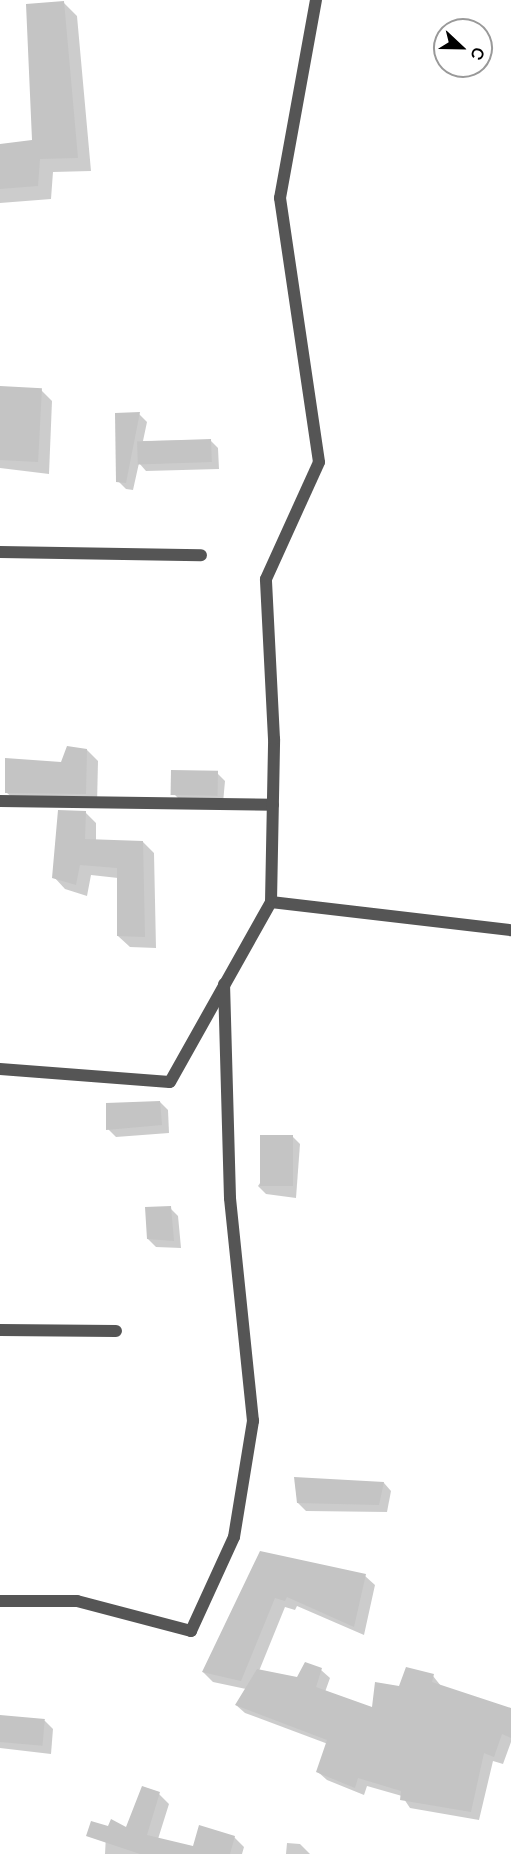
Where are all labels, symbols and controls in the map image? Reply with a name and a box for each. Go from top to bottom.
north arrow [433,18,493,78]
text: С [465,44,490,64]

